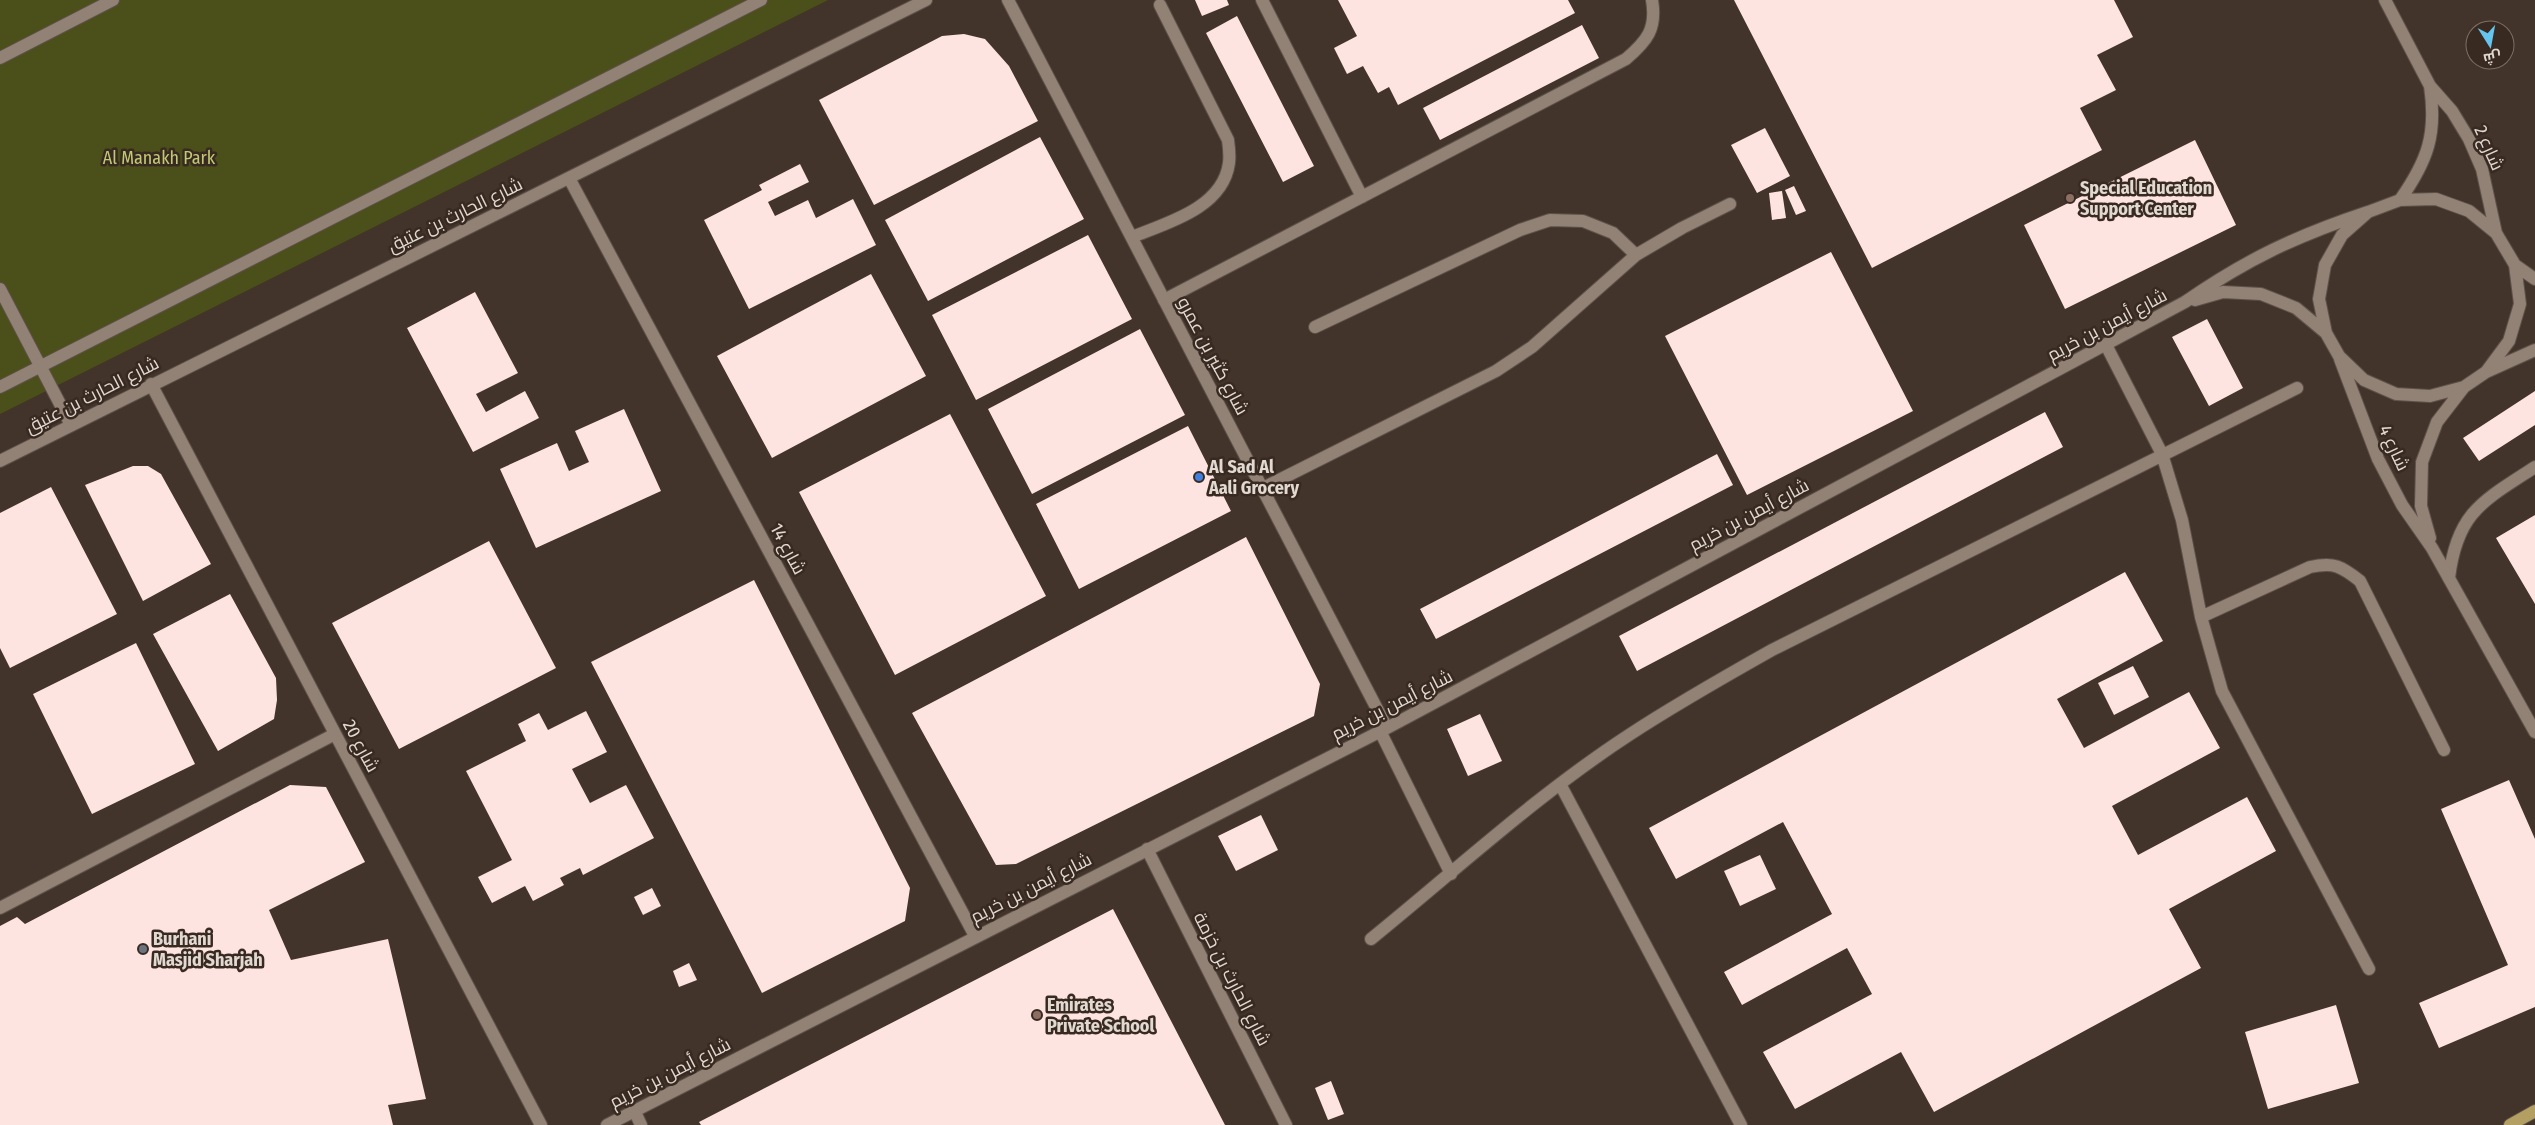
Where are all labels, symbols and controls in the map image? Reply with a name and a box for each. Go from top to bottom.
north arrow [2465,20,2515,70]
text: ش [2482,47,2503,67]
street label: شارع 2 [2468,122,2509,174]
park label: Al Manakh Park [103,147,216,169]
street label: شارع الحارث بن عتيق [384,173,526,258]
place label: Special Education Support Center [2080,177,2212,220]
marker: Special Education Support Center [2064,192,2076,204]
street label: شارع أيمن بن خريم [2043,284,2171,367]
street label: شارع كثير بن عمرو [1172,293,1253,419]
street label: شارع الحارث بن عتيق [21,352,163,439]
street label: شارع 4 [2373,422,2414,475]
place label: Al Sad Al Aali Grocery [1208,456,1299,499]
marker: Al Sad Al Aali Grocery [1193,471,1205,483]
street label: شارع أيمن بن خريم [1685,474,1813,557]
street label: شارع 14 [765,520,811,579]
street label: شارع أيمن بن خريم [1328,665,1457,746]
street label: شارع 20 [337,716,384,777]
street label: شارع أيمن بن خريم [967,848,1096,929]
street label: شارع الحارث بن خزمة [1188,908,1275,1050]
place label: Burhani Masjid Sharjah [153,928,263,971]
marker: Burhani Masjid Sharjah [137,943,149,955]
place label: Emirates Private School [1047,994,1154,1037]
marker: Emirates Private School [1031,1009,1043,1021]
street label: شارع أيمن بن خريم [606,1033,735,1114]

